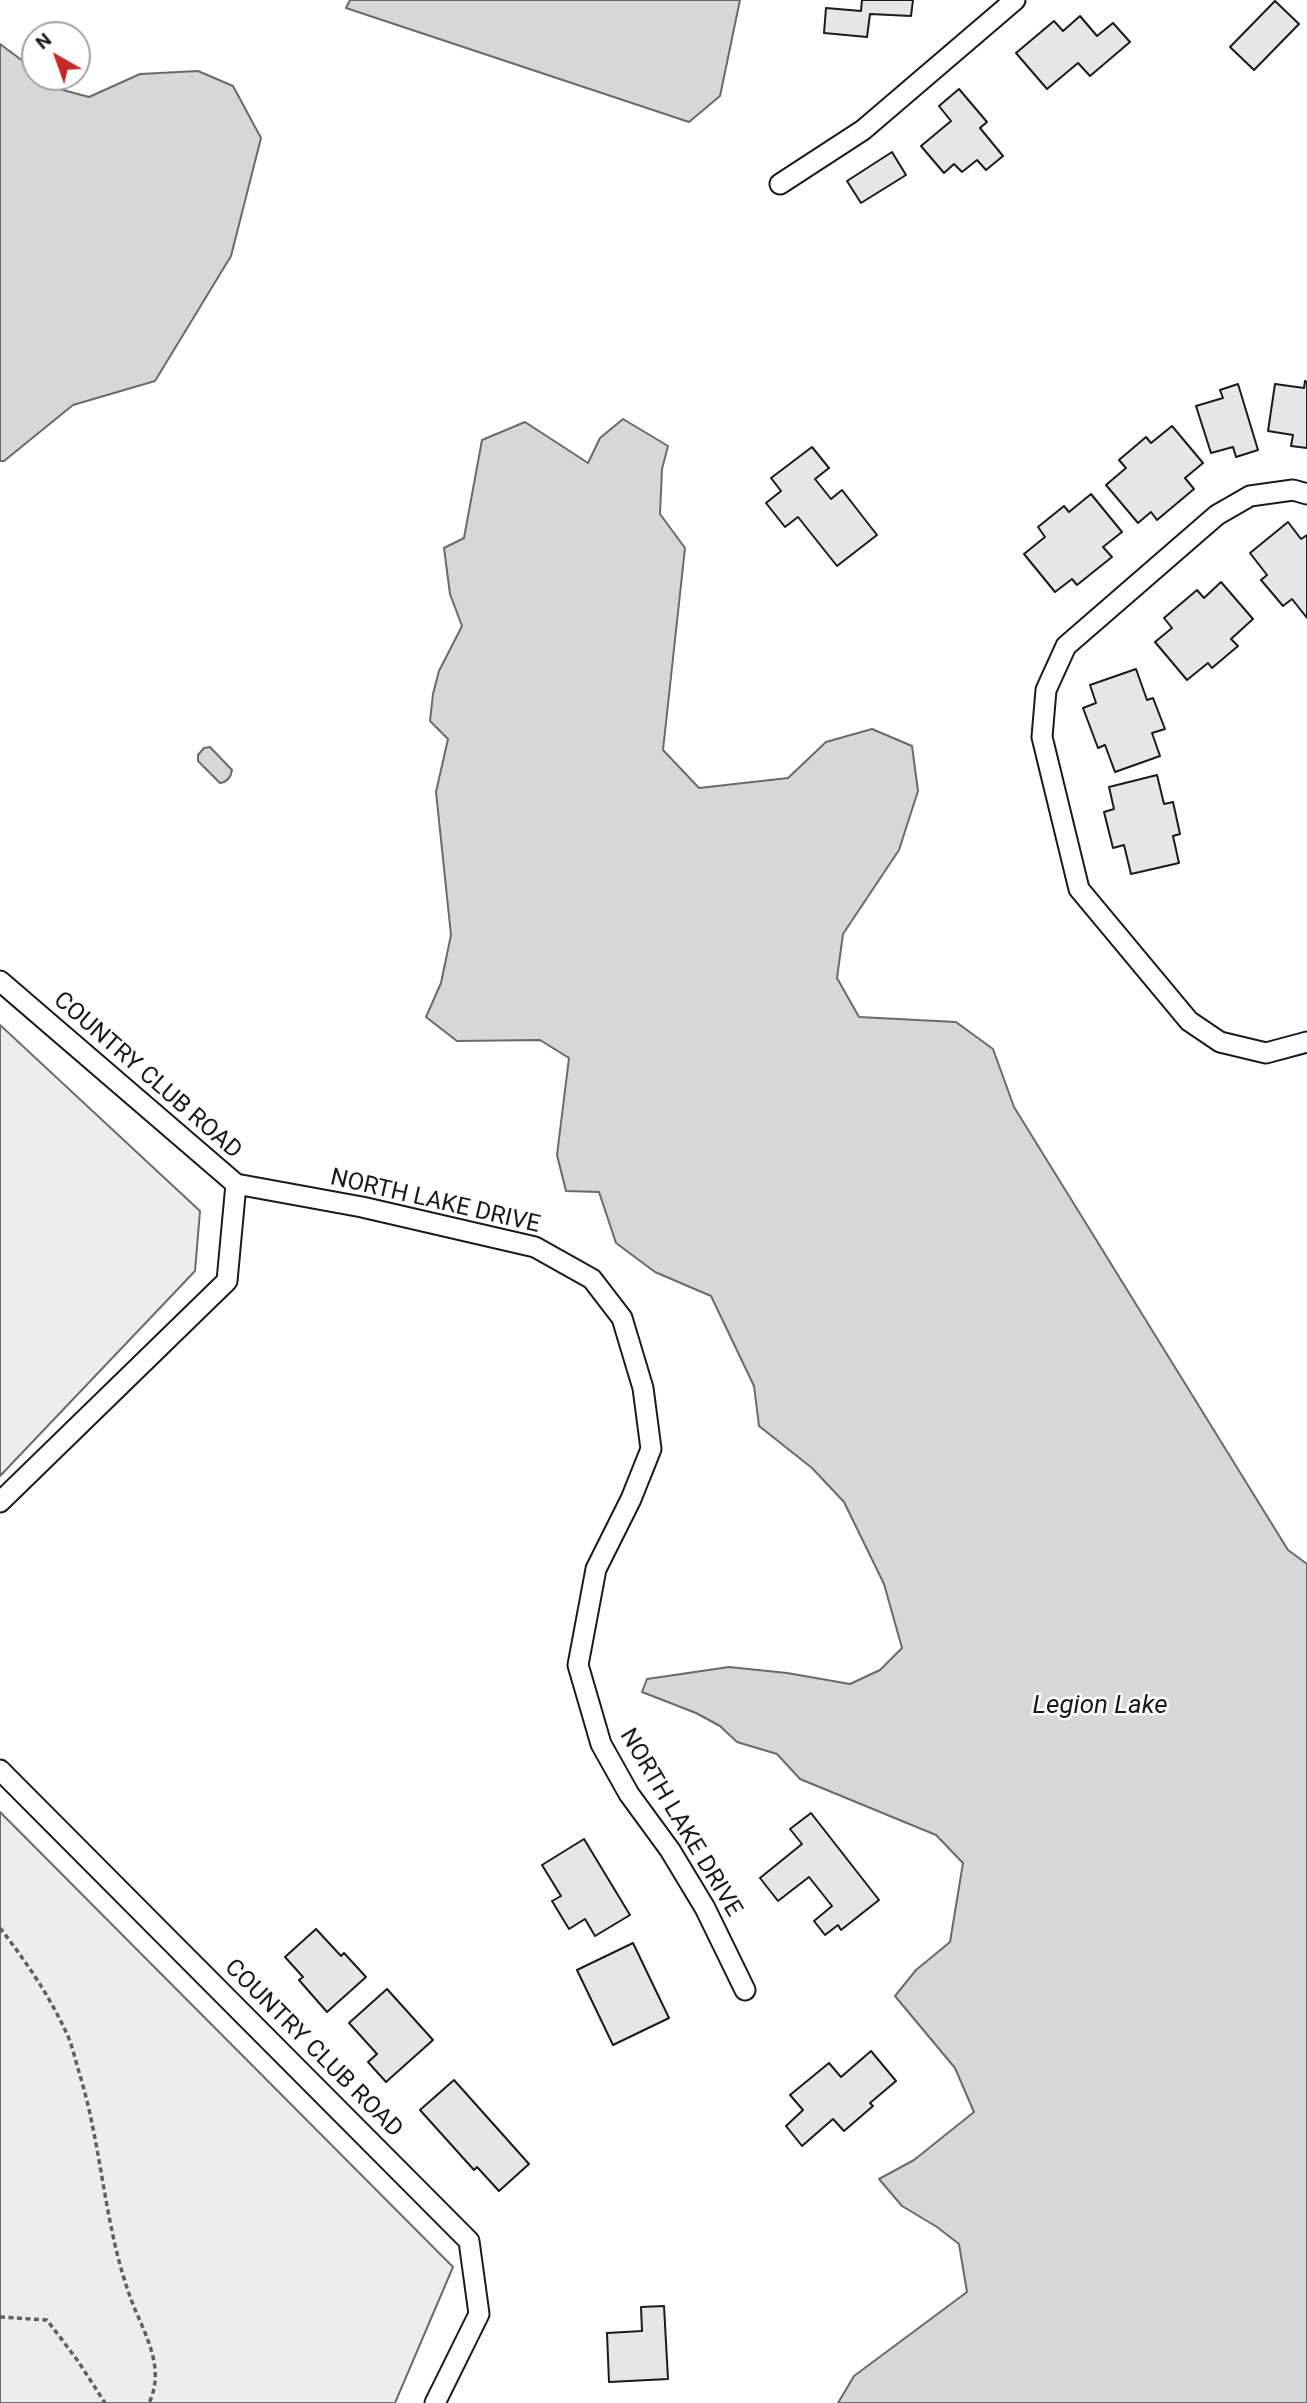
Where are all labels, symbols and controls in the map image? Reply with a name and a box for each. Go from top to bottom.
north arrow [21,21,91,91]
text: N [31,28,56,54]
street label: COUNTRY CLUB ROAD [47,986,247,1166]
street label: NORTH LAKE DRIVE [327,1164,543,1240]
water label: Legion Lake [1032,1690,1168,1722]
street label: NORTH LAKE DRIVE [612,1724,748,1922]
street label: COUNTRY CLUB ROAD [218,1954,408,2144]

